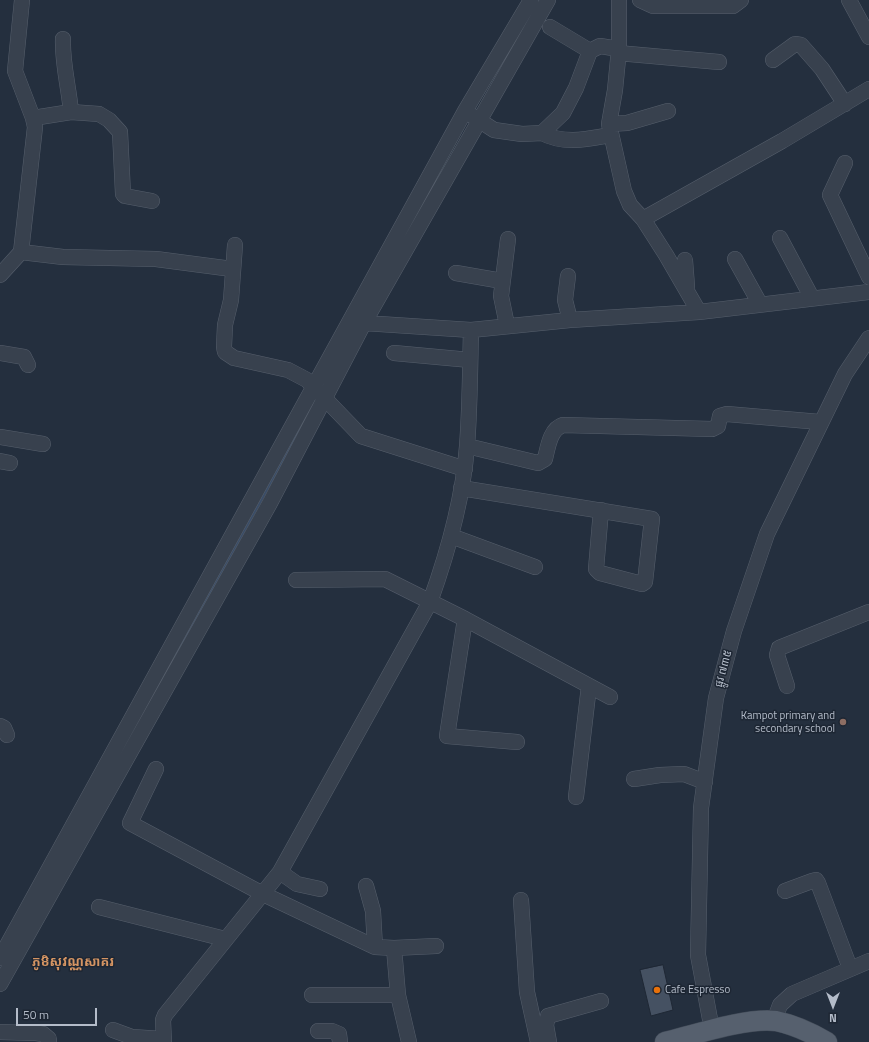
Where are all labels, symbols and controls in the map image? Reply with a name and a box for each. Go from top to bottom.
street label: ផ្លូវ ៧៣៥ [713,649,735,689]
place label: Kampot primary and secondary school [741,709,835,735]
marker: Kampot primary and secondary school [838,717,848,727]
district label: ភូមិសុវណ្ណសាគរ [32,955,114,971]
place label: Cafe Espresso [665,983,730,997]
marker: Cafe Espresso [652,985,662,995]
north arrow [813,986,853,1026]
scale bar [18,1000,99,1026]
text: 50 m [23,1005,49,1024]
text: N [829,1010,837,1026]

